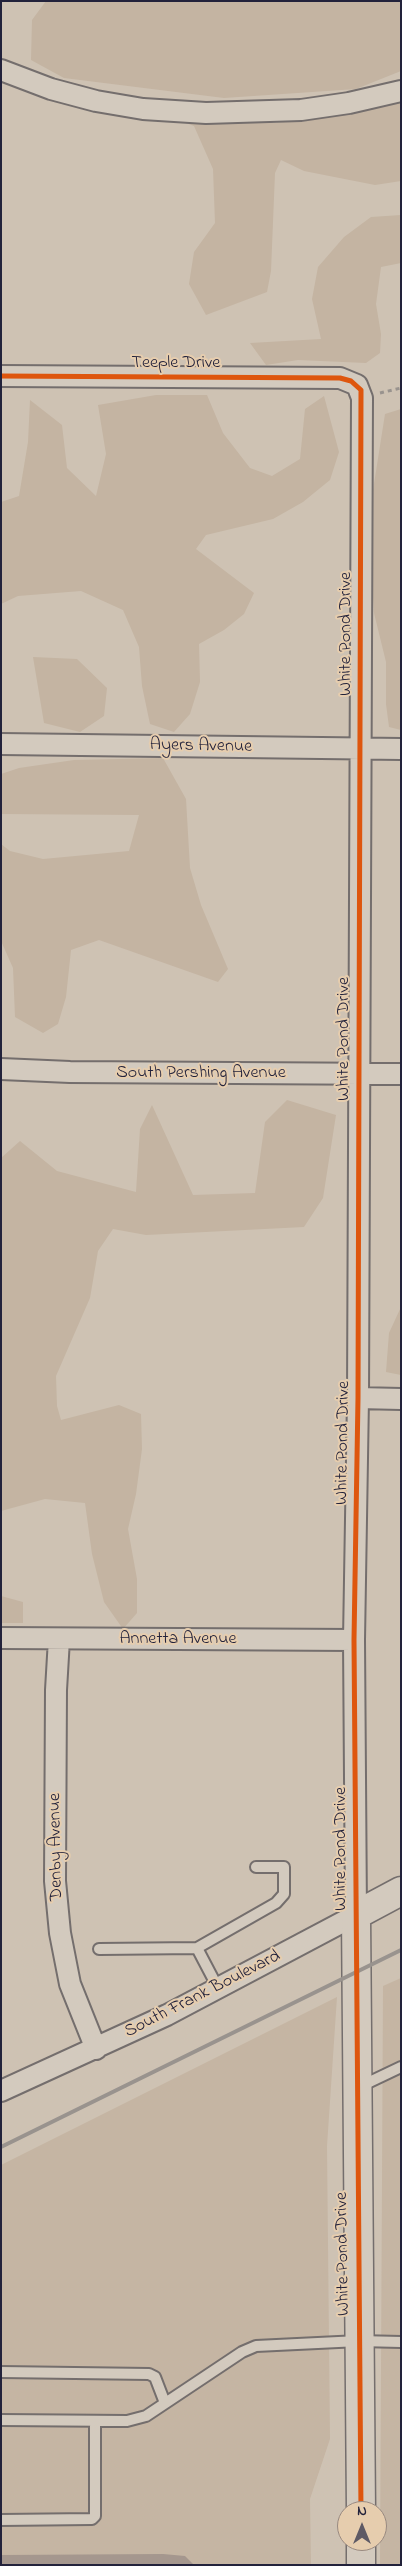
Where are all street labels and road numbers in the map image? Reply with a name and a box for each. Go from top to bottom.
street label: Teeple Drive [132,353,220,375]
street label: White Pond Drive [336,572,358,696]
street label: Ayers Avenue [150,735,252,759]
street label: White Pond Drive [334,977,356,1101]
street label: South Pershing Avenue [116,1063,286,1085]
street label: White Pond Drive [332,1381,356,1505]
street label: Annetta Avenue [119,1629,237,1651]
street label: White Pond Drive [331,1787,353,1911]
street label: Denby Avenue [45,1793,69,1901]
street label: South Frank Boulevard [121,1946,285,2044]
street label: White Pond Drive [332,2192,356,2316]

